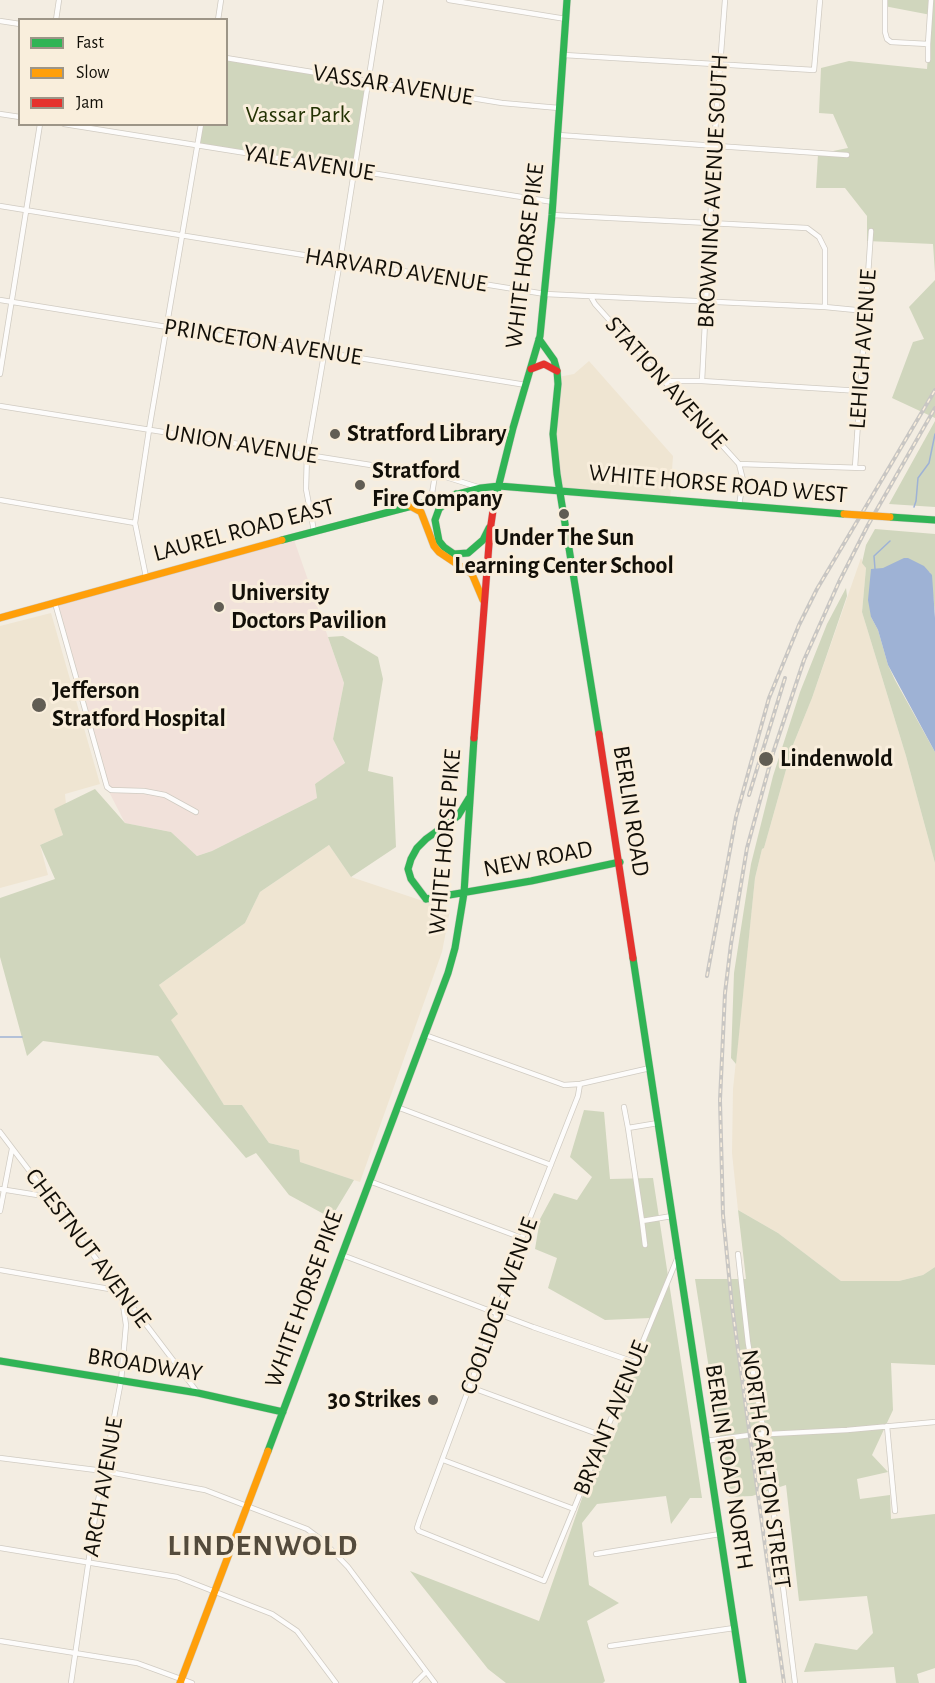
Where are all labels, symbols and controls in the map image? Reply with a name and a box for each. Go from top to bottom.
legend [18,18,228,126]
text: Fast [76,34,104,52]
street label: BROWNING AVENUE SOUTH [691,53,735,329]
street label: VASSAR AVENUE [311,58,475,112]
text: Slow [76,64,109,82]
text: Jam [76,94,104,112]
park label: Vassar Park [245,101,351,129]
street label: YALE AVENUE [241,138,377,188]
street label: WHITE HORSE PIKE [499,162,551,350]
street label: HARVARD AVENUE [303,241,489,299]
street label: LEHIGH AVENUE [843,268,883,430]
street label: STATION AVENUE [599,311,733,455]
street label: PRINCETON AVENUE [162,312,364,372]
street label: UNION AVENUE [162,418,320,470]
place label: Stratford Library [347,420,507,448]
marker: Stratford Library [328,427,342,441]
place label: Stratford Fire Company [372,457,503,513]
street label: WHITE HORSE ROAD WEST [587,458,849,510]
marker: Stratford Fire Company [353,478,367,492]
street label: LAUREL ROAD EAST [150,492,338,568]
marker: Under The Sun Learning Center School [557,507,571,521]
place label: Under The Sun Learning Center School [454,524,674,580]
place label: University Doctors Pavilion [231,579,387,635]
marker: University Doctors Pavilion [212,600,226,614]
place label: Jefferson Stratford Hospital [52,677,226,733]
marker: Jefferson Stratford Hospital [30,696,48,714]
street label: BERLIN ROAD [606,744,656,878]
place label: Lindenwold [780,745,893,773]
street label: WHITE HORSE PIKE [423,748,467,936]
marker: Lindenwold [757,750,775,768]
street label: NEW ROAD [481,834,595,884]
street label: CHESTNUT AVENUE [19,1163,157,1333]
street label: WHITE HORSE PIKE [259,1207,349,1391]
street label: COOLIDGE AVENUE [454,1214,544,1398]
street label: BRYANT AVENUE [567,1337,655,1499]
street label: BROADWAY [85,1342,205,1388]
street label: NORTH CARLTON STREET [735,1347,797,1591]
street label: BERLIN ROAD NORTH [699,1362,759,1572]
place label: 30 Strikes [328,1386,421,1414]
marker: 30 Strikes [426,1393,440,1407]
street label: ARCH AVENUE [77,1415,129,1559]
district label: LINDENWOLD [167,1528,359,1564]

